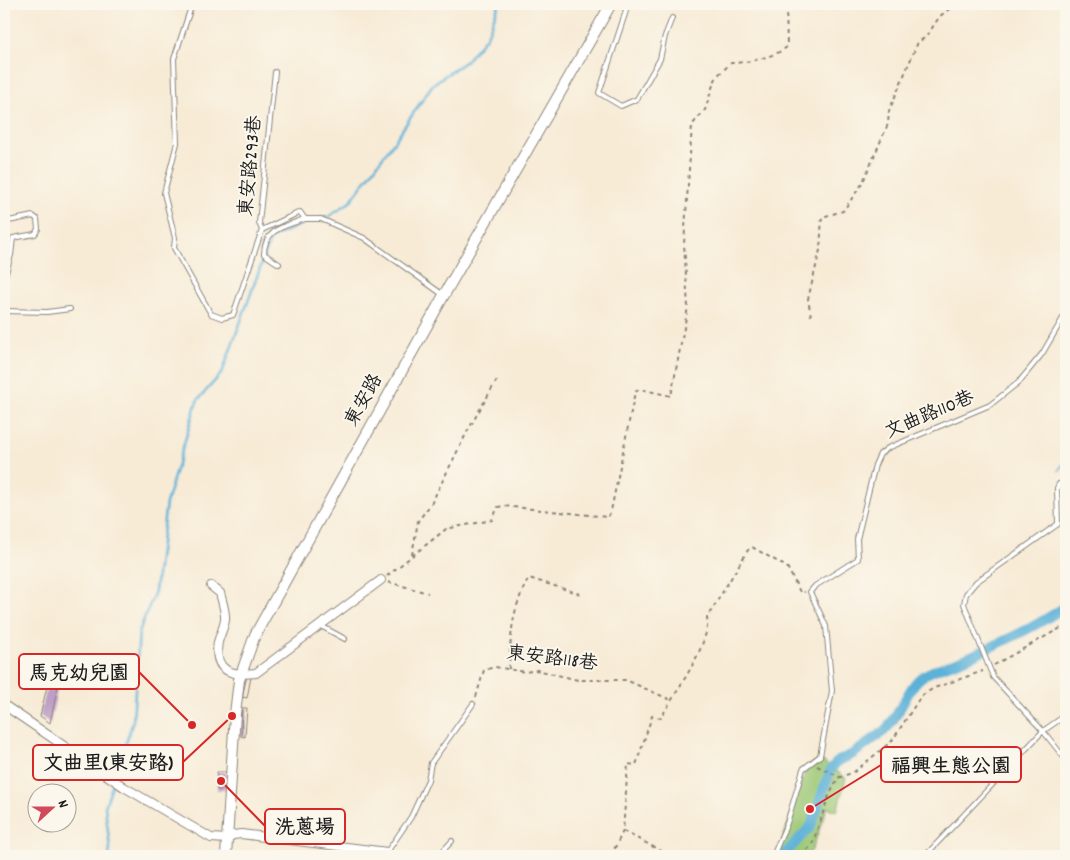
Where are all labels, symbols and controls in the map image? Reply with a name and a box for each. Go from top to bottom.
street label: 東安路293巷 [234,114,270,218]
street label: 東安路 [339,370,391,432]
street label: 文曲路110巷 [881,385,979,447]
street label: 東安路118巷 [505,641,599,679]
callout: 馬克幼兒園 [19,654,139,689]
text: 馬克幼兒園 [29,661,129,689]
callout: 文曲里(東安路) [33,745,183,780]
callout: 福興生態公園 [881,747,1021,782]
text: 文曲里(東安路) [43,751,173,779]
text: 福興生態公園 [891,754,1011,782]
north arrow [28,782,78,832]
text: N [52,797,73,811]
callout: 洗蔥場 [265,809,345,844]
text: 洗蔥場 [275,815,335,843]

